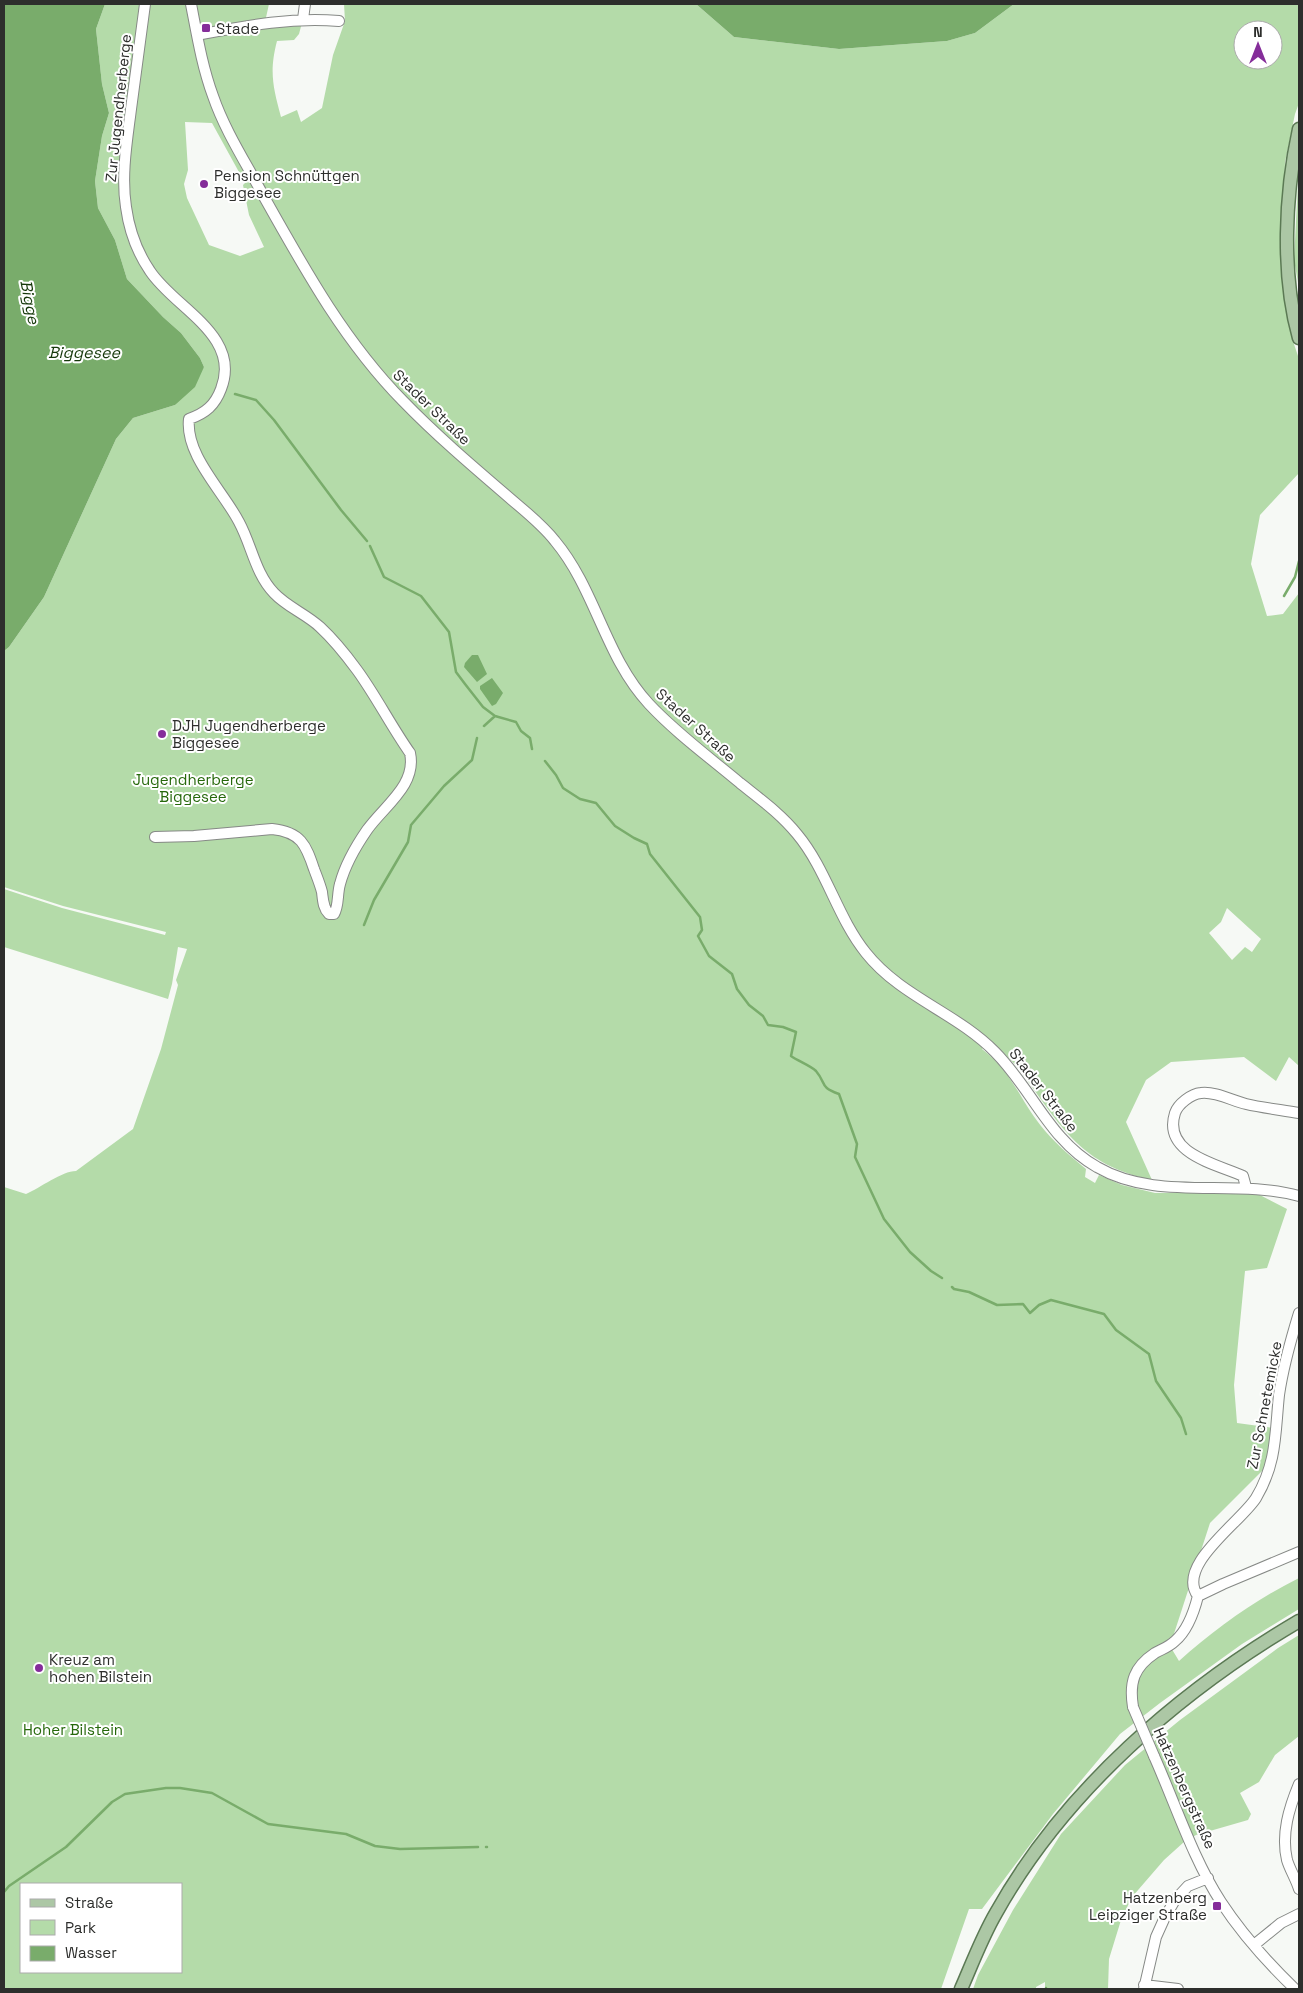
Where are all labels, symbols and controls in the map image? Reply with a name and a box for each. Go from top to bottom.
place label: Stade [216,19,259,38]
north arrow [1233,20,1283,70]
marker: Stade [200,22,212,34]
text: N [1253,23,1263,41]
street label: Zur Jugendherberge [101,33,135,183]
place label: Pension Schnüttgen Biggesee [214,166,360,202]
marker: Pension Schnüttgen Biggesee [198,178,210,190]
water label: Bigge [15,278,45,326]
water label: Biggesee [48,342,120,363]
street label: Stader Straße [389,365,475,449]
street label: Stader Straße [652,684,740,766]
place label: DJH Jugendherberge Biggesee [172,716,326,752]
marker: DJH Jugendherberge Biggesee [156,728,168,740]
park label: Jugendherberge Biggesee [132,770,254,806]
street label: Stader Straße [1005,1044,1083,1136]
street label: Zur Schnetemicke [1242,1339,1286,1471]
place label: Kreuz am hohen Bilstein [49,1650,152,1686]
marker: Kreuz am hohen Bilstein [33,1662,45,1674]
park label: Hoher Bilstein [23,1720,123,1739]
street label: Hatzenbergstraße [1150,1724,1220,1852]
legend [20,1883,182,1973]
place label: Hatzenberg Leipziger Straße [1089,1888,1207,1924]
text: Straße [65,1893,114,1912]
marker: Hatzenberg Leipziger Straße [1211,1900,1223,1912]
text: Park [65,1918,96,1937]
text: Wasser [65,1943,117,1962]

